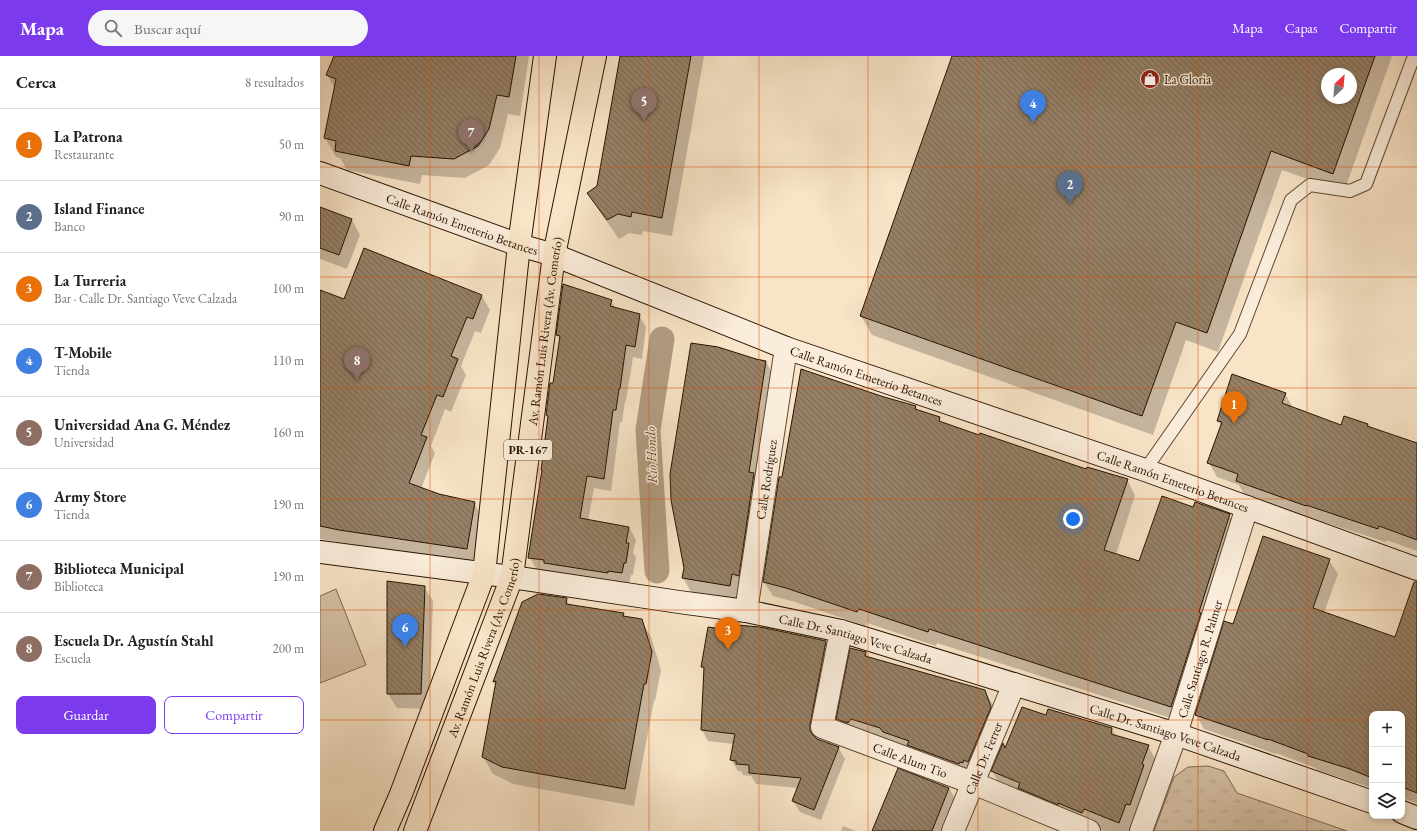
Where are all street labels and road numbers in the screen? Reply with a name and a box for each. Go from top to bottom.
street label: Calle Ramón Emeterio Betances [384,189,540,259]
street label: Av. Ramón Luis Rivera (Av. Comerío) [523,235,566,427]
street label: Calle Ramón Emeterio Betances [788,342,945,409]
street label: Calle Rodríguez [752,438,780,521]
road number: PR-167 [504,440,552,460]
street label: Calle Ramón Emeterio Betances [1095,446,1251,516]
street label: Av. Ramón Luis Rivera (Av. Comerío) [443,557,523,741]
street label: Calle Santiago R. Palmer [1173,597,1226,720]
street label: Calle Dr. Santiago Veve Calzada [777,610,935,667]
street label: Calle Dr. Santiago Veve Calzada [1088,699,1244,765]
street label: Calle Dr. Ferrer [961,718,1006,797]
street label: Calle Alum Tio [871,738,950,781]

